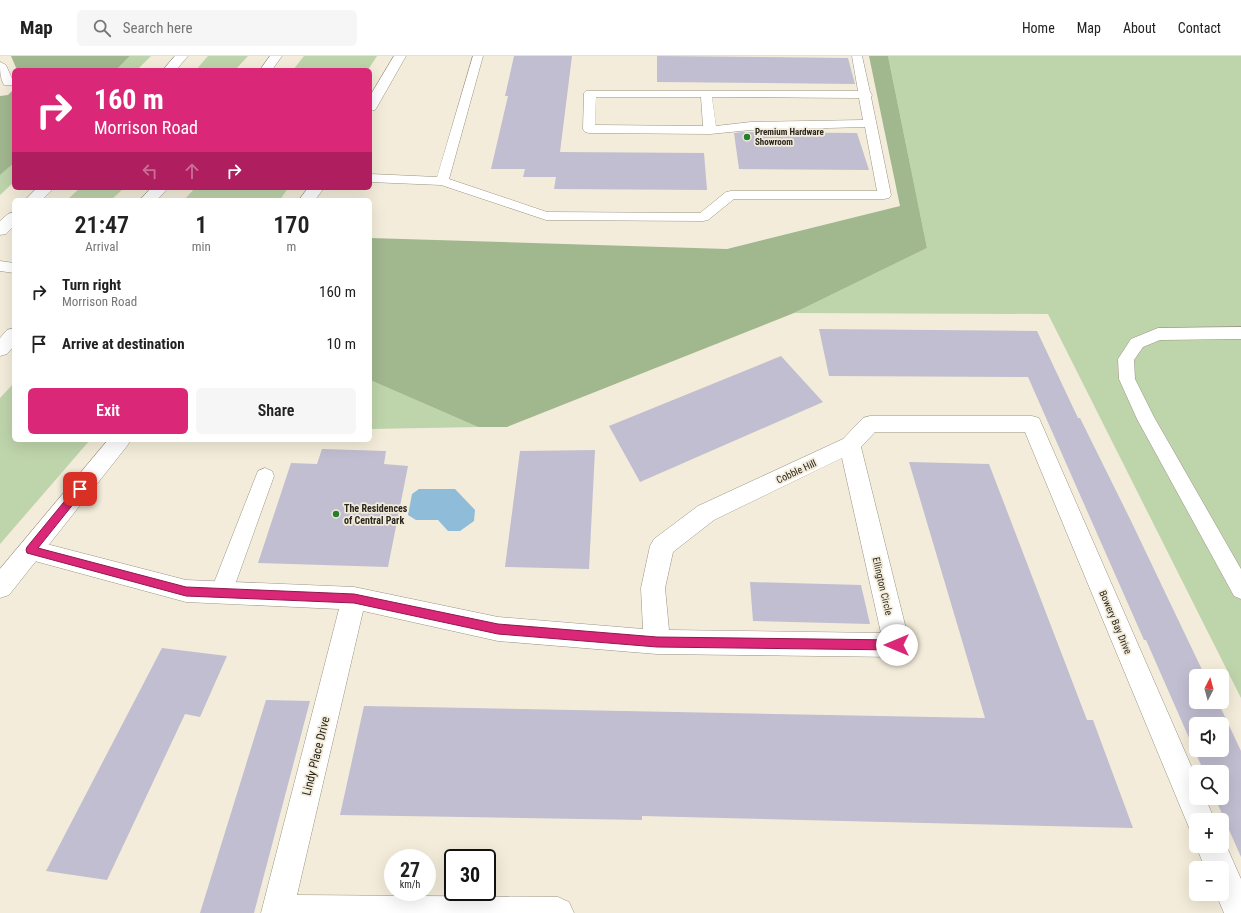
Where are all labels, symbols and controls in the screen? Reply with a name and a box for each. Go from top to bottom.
search box [77,10,357,46]
text: Map [20,16,53,39]
icon: search [91,17,113,39]
text: Search here [123,19,193,37]
text: Home [1022,20,1055,36]
text: Map [1077,20,1101,36]
text: About [1123,20,1156,36]
text: Contact [1178,20,1221,36]
text: 160 m [94,83,164,116]
icon: right [28,84,80,136]
text: Morrison Road [94,117,198,138]
place label: Premium Hardware Showroom [755,127,824,147]
marker: Premium Hardware Showroom [742,132,752,142]
icon: left [139,160,161,182]
icon: ahead [181,160,203,182]
icon: right [223,160,245,182]
text: 21:47 [75,211,129,239]
text: 1 [195,211,207,239]
text: 170 [273,211,309,239]
text: Arrival [85,239,118,254]
text: min [192,239,211,254]
text: m [286,239,296,254]
text: Turn right [62,276,121,294]
icon: right [28,281,50,303]
text: 160 m [319,283,356,301]
text: Morrison Road [62,294,137,309]
icon: arrive [28,333,50,355]
text: Arrive at destination [62,335,185,353]
text: 10 m [326,335,356,353]
button: Exit [28,388,188,434]
button: Share [196,388,356,434]
street label: Cobble Hill [774,457,818,486]
pin [63,472,97,506]
icon: arrive [69,478,91,500]
place label: The Residences of Central Park [344,503,408,526]
marker: The Residences of Central Park [331,509,341,519]
street label: Ellington Circle [870,556,895,616]
street label: Bowery Bay Drive [1097,589,1134,656]
position arrow [876,624,918,666]
north arrow [1189,669,1229,709]
map controls [1189,669,1229,901]
street label: Lindy Place Drive [299,715,333,797]
button: sound [1189,717,1229,757]
button: search [1189,765,1229,805]
button: + [1189,813,1229,853]
speed limit sign: 30 [444,849,496,901]
text: 27 [400,858,420,882]
button: − [1189,861,1229,901]
text: km/h [400,879,420,890]

